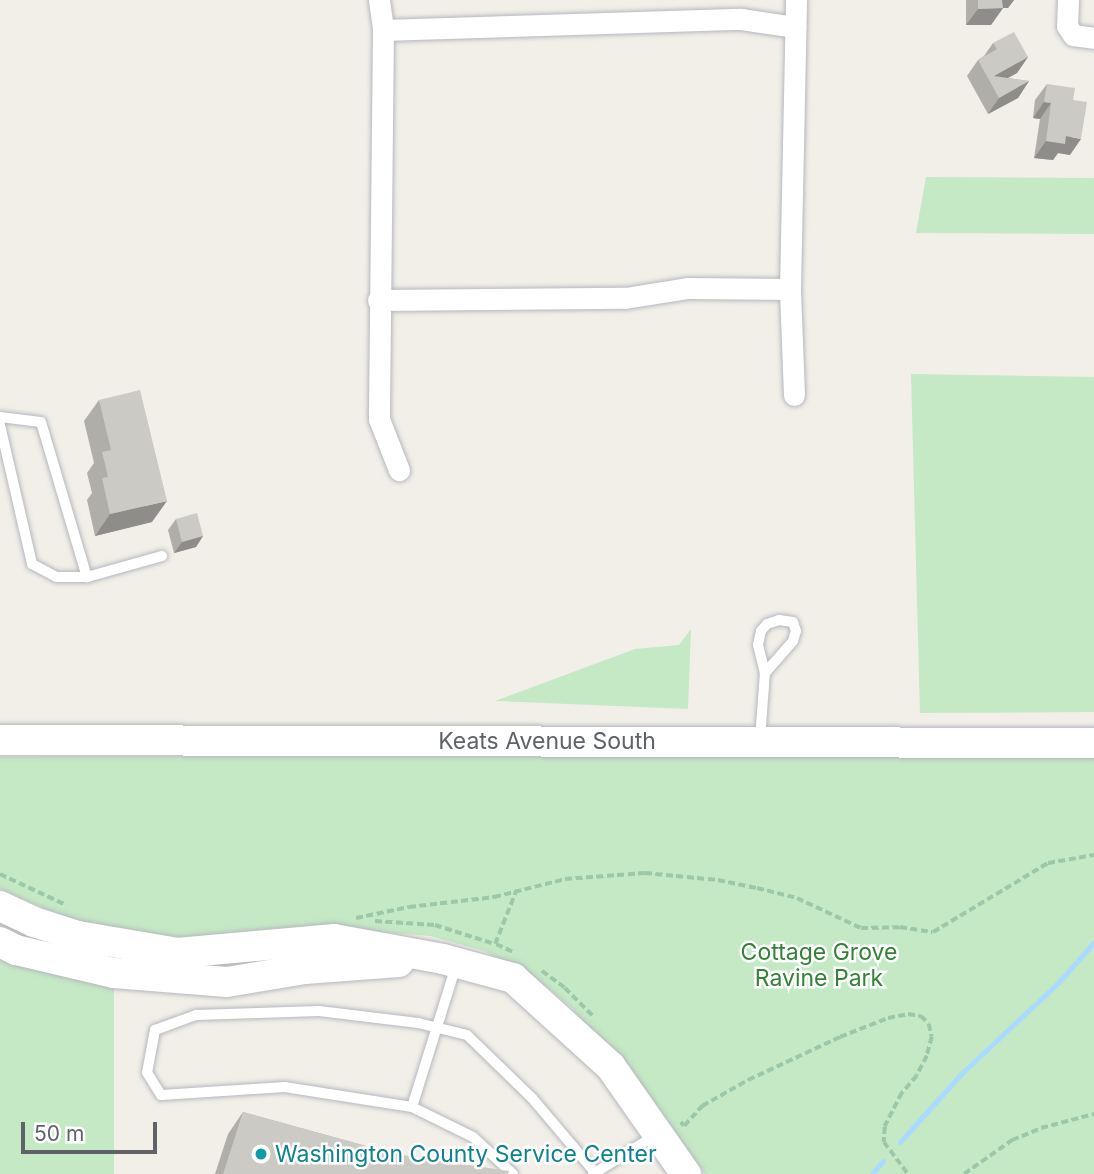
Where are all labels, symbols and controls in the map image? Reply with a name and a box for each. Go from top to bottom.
street label: Keats Avenue South [438,727,656,755]
park label: Cottage Grove Ravine Park [741,938,897,992]
scale bar [24,1108,161,1152]
text: 50 m [34,1121,84,1146]
place label: Washington County Service Center [275,1140,657,1168]
marker: Washington County Service Center [253,1146,269,1162]

